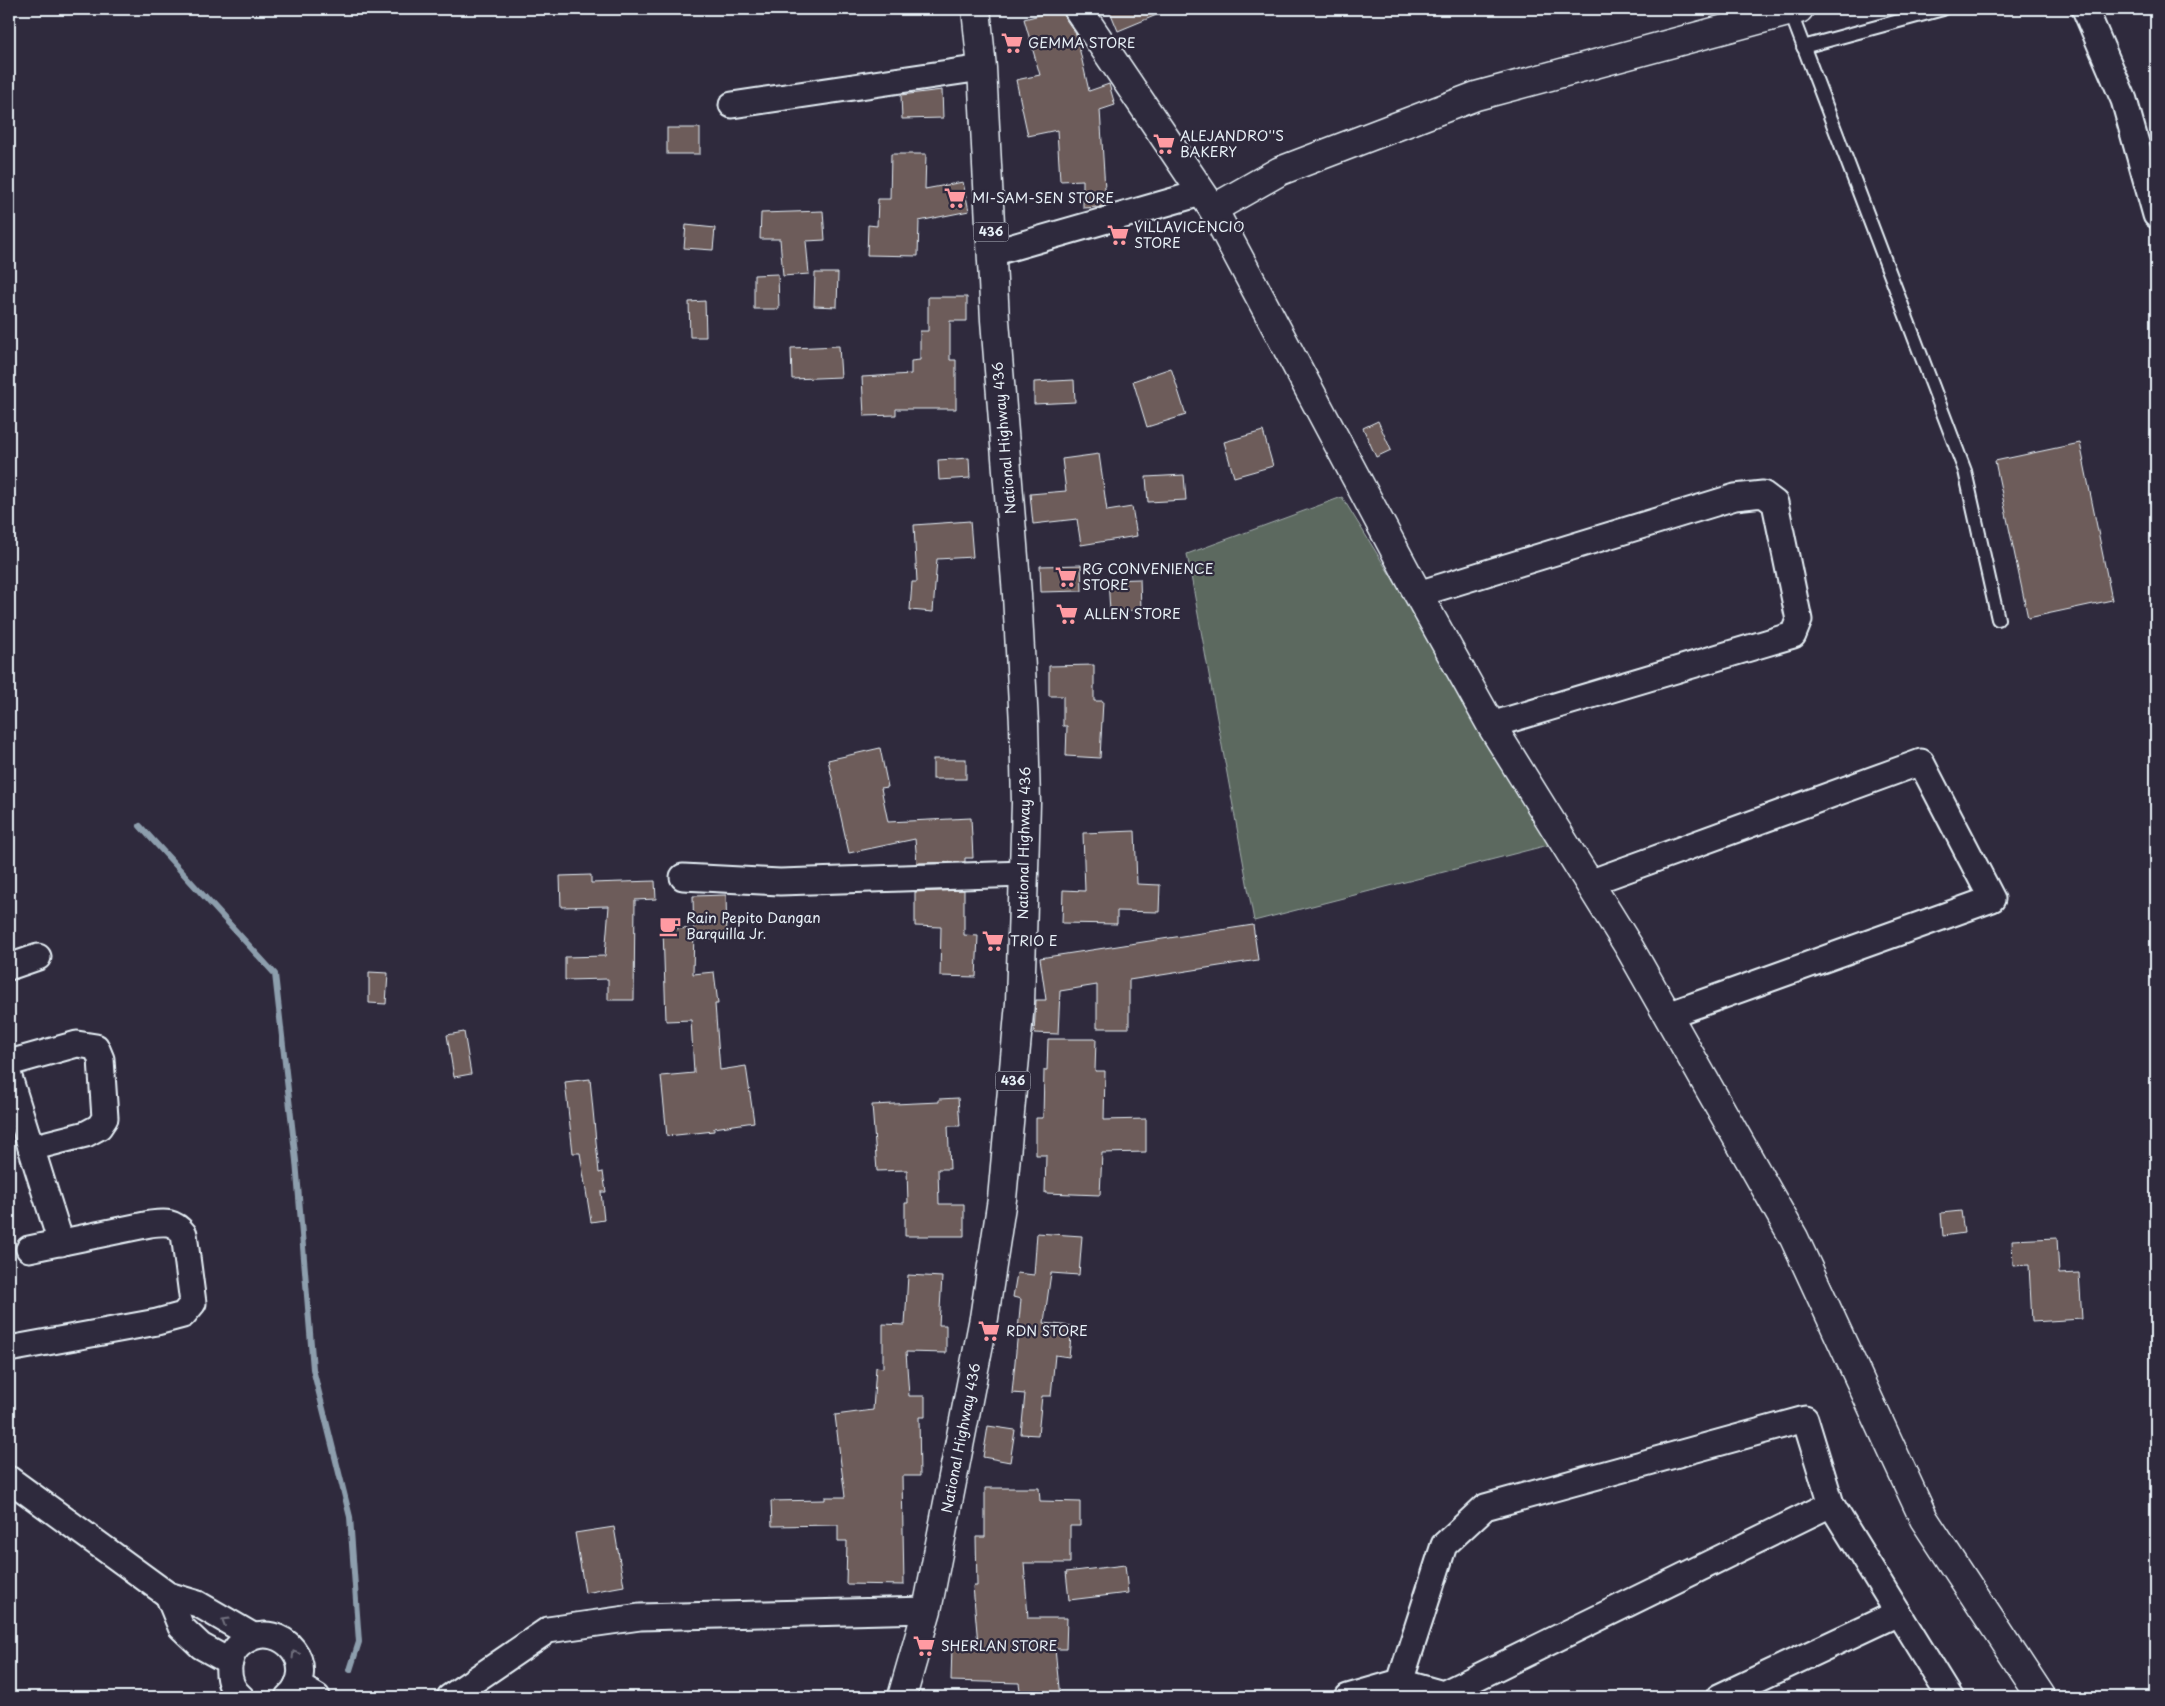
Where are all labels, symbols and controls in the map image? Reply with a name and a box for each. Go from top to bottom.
supermarket icon: GEMMA STORE [999,30,1025,56]
place label: GEMMA STORE [1028,32,1135,53]
place label: ALEJANDRO''S BAKERY [1180,125,1284,162]
supermarket icon: ALEJANDRO''S BAKERY [1151,131,1177,157]
supermarket icon: MI-SAM-SEN STORE [942,185,968,211]
place label: MI-SAM-SEN STORE [972,187,1114,208]
place label: VILLAVICENCIO STORE [1134,216,1244,253]
road number: 436 [974,222,1008,242]
supermarket icon: VILLAVICENCIO STORE [1105,222,1131,248]
street label: National Highway 436 [986,361,1021,515]
place label: RG CONVENIENCE STORE [1082,558,1214,595]
supermarket icon: RG CONVENIENCE STORE [1053,564,1079,590]
supermarket icon: ALLEN STORE [1054,601,1080,627]
place label: ALLEN STORE [1084,603,1181,624]
street label: National Highway 436 [1012,766,1035,919]
place label: Rain Pepito Dangan Barquilla Jr. [686,907,821,944]
cafe icon: Rain Pepito Dangan Barquilla Jr. [657,913,683,939]
supermarket icon: TRIO E [980,928,1006,954]
place label: TRIO E [1010,930,1058,951]
road number: 436 [996,1072,1030,1090]
supermarket icon: RDN STORE [976,1318,1002,1344]
place label: RDN STORE [1006,1320,1088,1341]
street label: National Highway 436 [936,1361,985,1515]
one-way arrow [222,1617,231,1627]
supermarket icon: SHERLAN STORE [911,1633,937,1659]
place label: SHERLAN STORE [941,1635,1058,1656]
one-way arrow [291,1650,301,1659]

